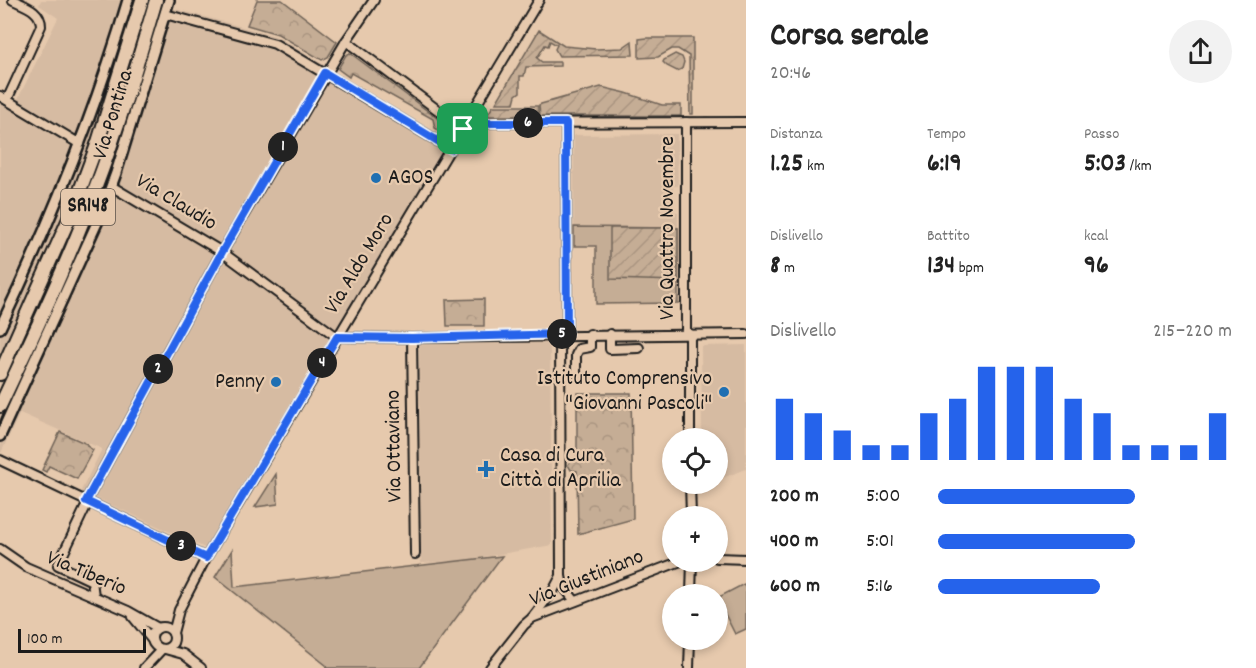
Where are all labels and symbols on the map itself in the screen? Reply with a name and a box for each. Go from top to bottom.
street label: Via Pontina [86,66,143,164]
pin [437,103,488,154]
pin: 6 [513,108,543,138]
pin: 1 [268,132,298,162]
street label: Via Quattro Novembre [653,136,684,320]
place label: AGOS [388,163,433,194]
street label: Via Claudio [129,167,223,239]
marker: AGOS [369,171,383,185]
road number: SR148 [61,189,115,225]
street label: Via Aldo Moro [318,208,402,320]
pin: 5 [547,319,577,349]
pin: 4 [307,348,337,378]
pin: 2 [143,354,173,384]
place label: Istituto Comprensivo "Giovanni Pascoli" [537,364,712,420]
place label: Penny [215,367,265,398]
marker: Penny [269,375,283,389]
marker: Istituto Comprensivo "Giovanni Pascoli" [717,385,731,399]
street label: Via Ottaviano [379,389,411,503]
place label: Casa di Cura Città di Aprilia [500,441,621,497]
marker: Casa di Cura Città di Aprilia [477,460,495,478]
pin: 3 [166,531,196,561]
street label: Via Giustiniano [525,542,649,616]
street label: Via Tiberio [41,543,131,605]
scale bar [18,626,146,654]

